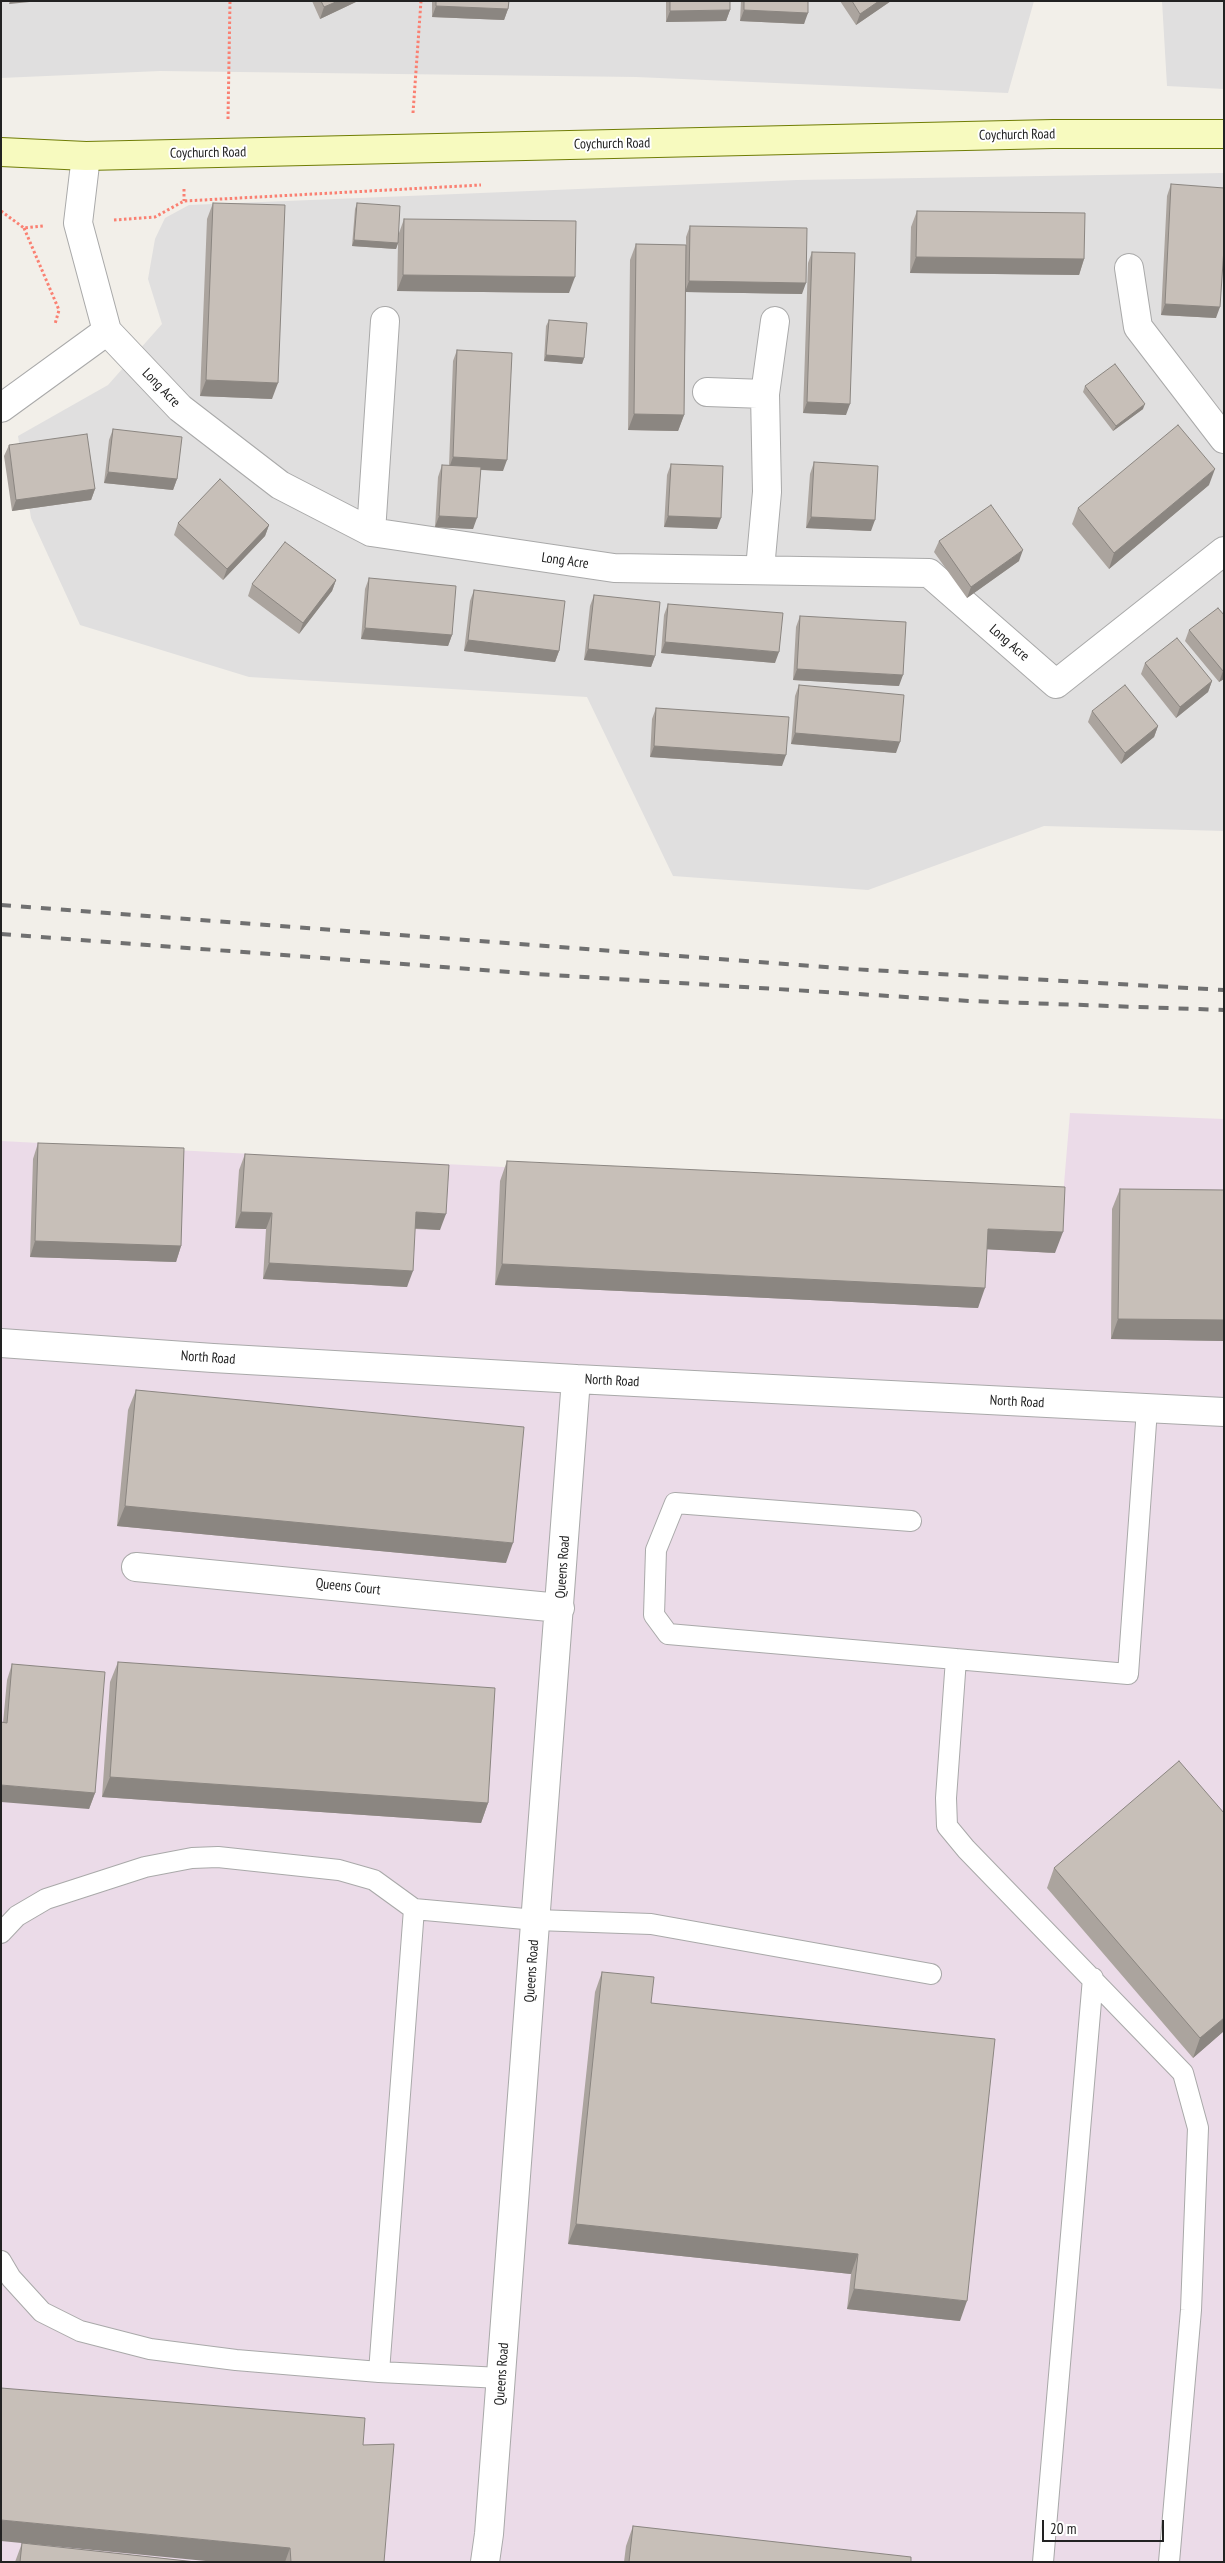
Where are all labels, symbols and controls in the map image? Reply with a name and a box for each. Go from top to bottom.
street label: Coychurch Road [979,126,1055,144]
street label: Coychurch Road [574,135,650,153]
street label: Coychurch Road [170,144,246,162]
street label: Long Acre [138,365,184,411]
street label: Long Acre [540,549,590,573]
street label: Long Acre [986,621,1032,665]
street label: North Road [180,1348,236,1368]
street label: North Road [584,1371,640,1391]
street label: North Road [989,1392,1045,1412]
street label: Queens Road [552,1535,574,1599]
street label: Queens Court [315,1575,381,1599]
street label: Queens Road [521,1939,543,2003]
street label: Queens Road [491,2342,513,2406]
scale bar [1045,2510,1168,2542]
text: 20 m [1050,2519,1076,2538]

